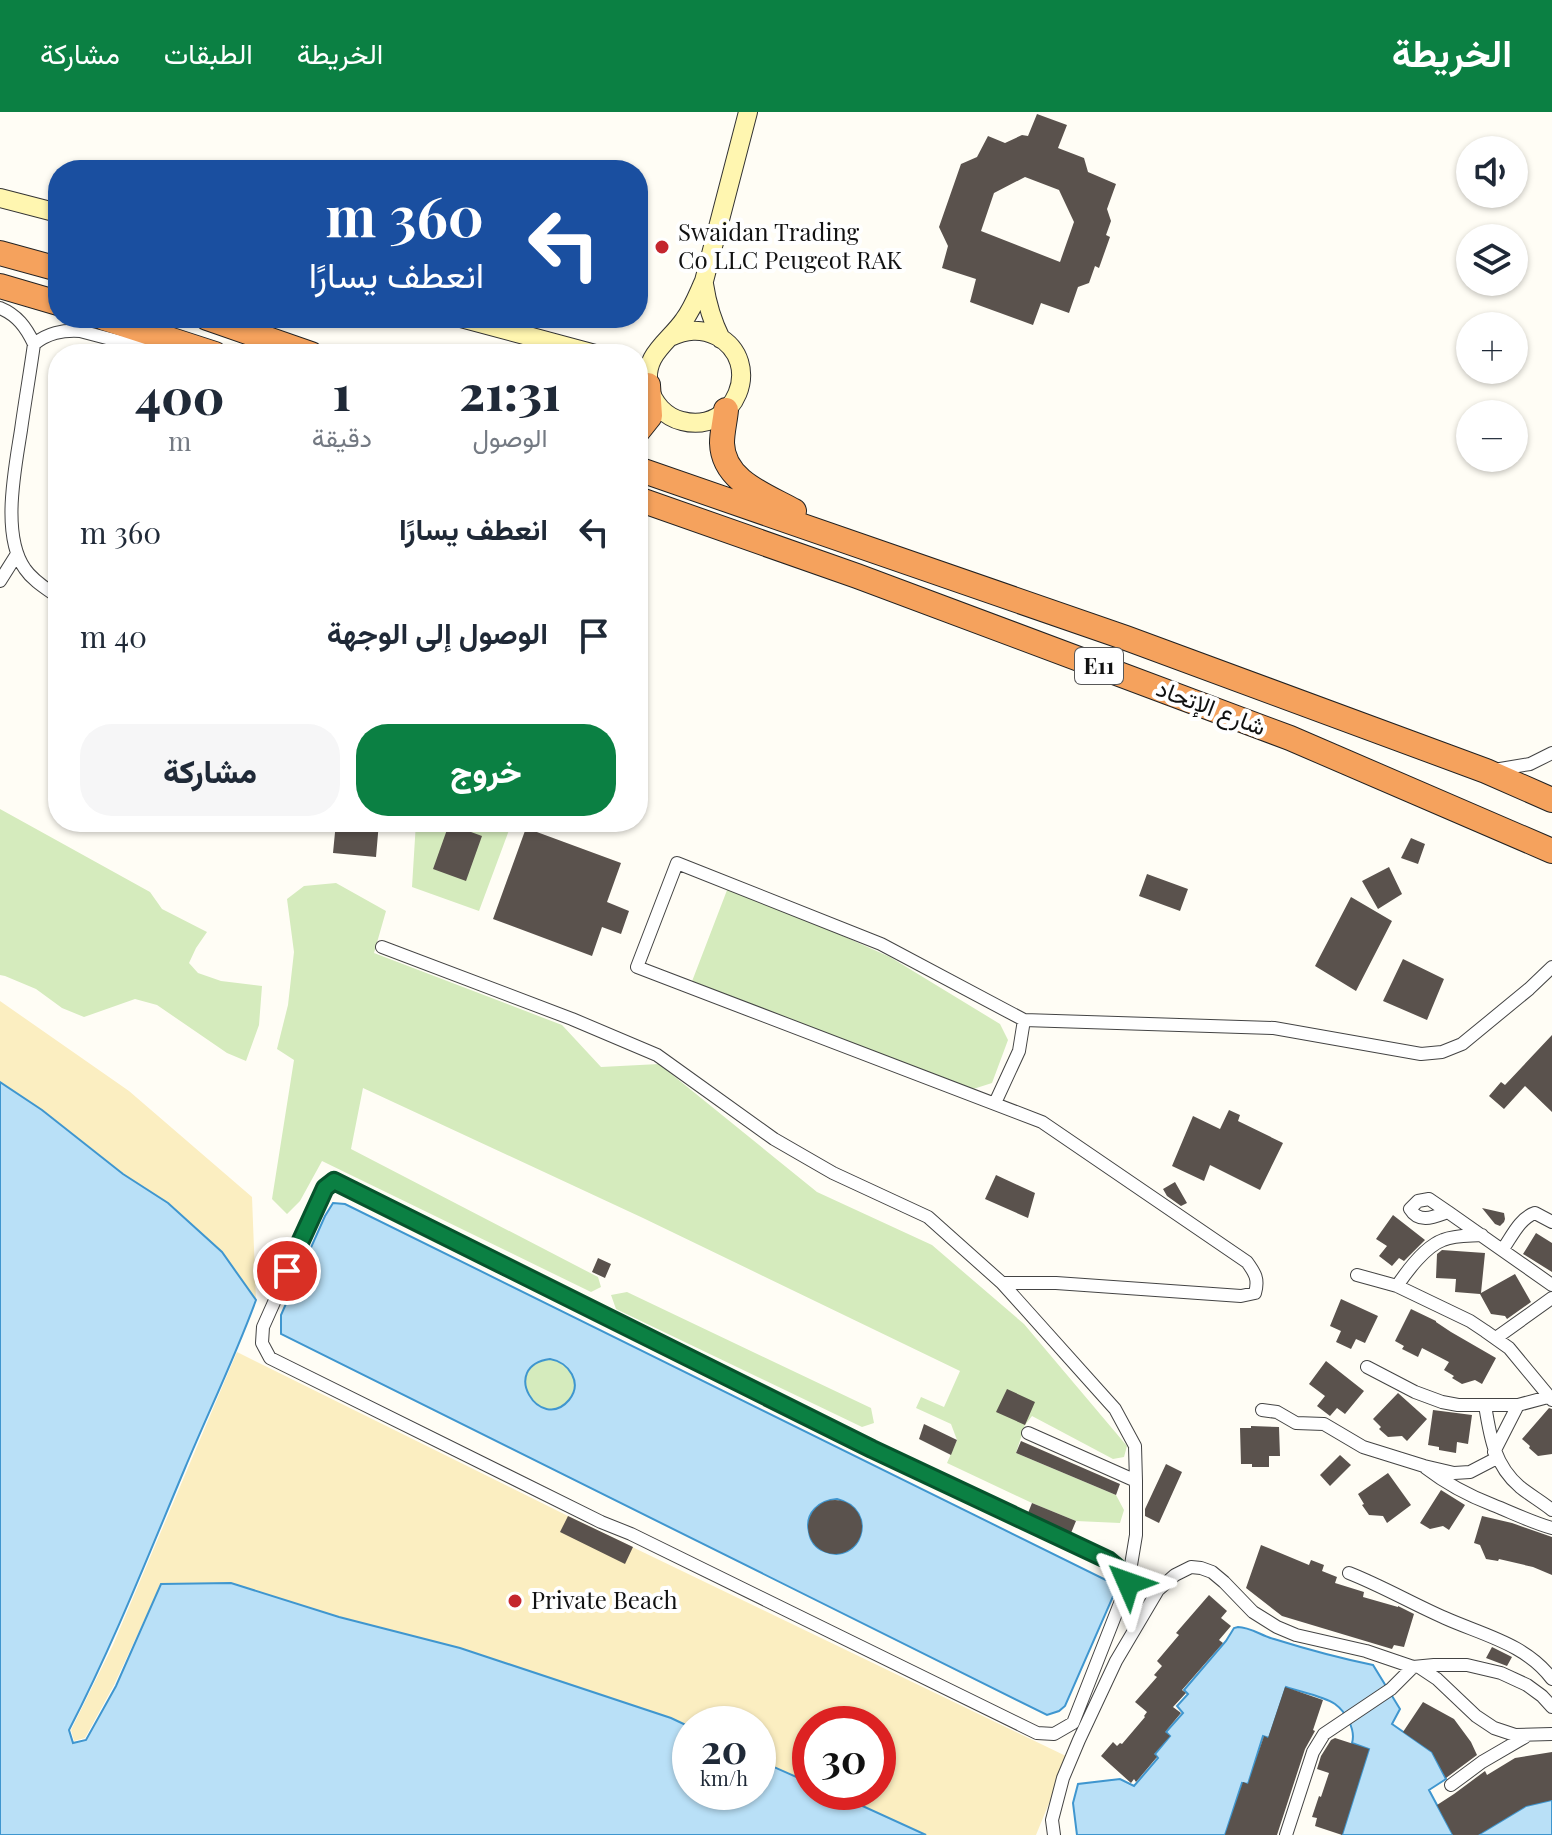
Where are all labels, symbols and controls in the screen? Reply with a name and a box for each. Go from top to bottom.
text: الخريطة [1392,26,1512,77]
text: مشاركة [40,34,120,71]
text: الطبقات [164,34,253,71]
text: الخريطة [297,34,383,71]
map controls [1456,136,1528,472]
button: sound [1456,136,1528,208]
text: 360 m [325,177,484,252]
icon: left [512,192,616,296]
place label: Swaidan Trading Co LLC Peugeot RAK [678,215,902,275]
button: layers [1456,224,1528,296]
marker: Swaidan Trading Co LLC Peugeot RAK [653,238,671,256]
text: انعطف يسارًا [309,249,484,297]
button: + [1456,312,1528,384]
text: 1 [333,359,351,423]
text: 21:31 [459,359,561,423]
text: 400 [135,363,225,427]
button: − [1456,400,1528,472]
text: دقيقة [312,419,372,454]
text: الوصول [472,419,548,454]
text: m [168,423,191,458]
text: انعطف يسارًا [399,508,548,548]
icon: left [572,510,616,554]
text: 360 m [80,512,161,552]
text: الوصول إلى الوجهة [327,612,548,652]
icon: arrive [572,614,616,658]
text: 40 m [80,616,147,656]
road number: E11 [1075,648,1123,684]
street label: شارع الإتحاد [1152,671,1271,744]
button: مشاركة [80,724,340,816]
button: خروج [356,724,616,816]
pin [253,1237,321,1305]
icon: arrive [265,1249,309,1293]
position arrow [1086,1541,1170,1625]
place label: Private Beach [531,1583,678,1615]
marker: Private Beach [506,1592,524,1610]
speed limit sign: 30 [792,1706,896,1810]
text: 20 [701,1721,747,1774]
text: km/h [700,1764,748,1791]

